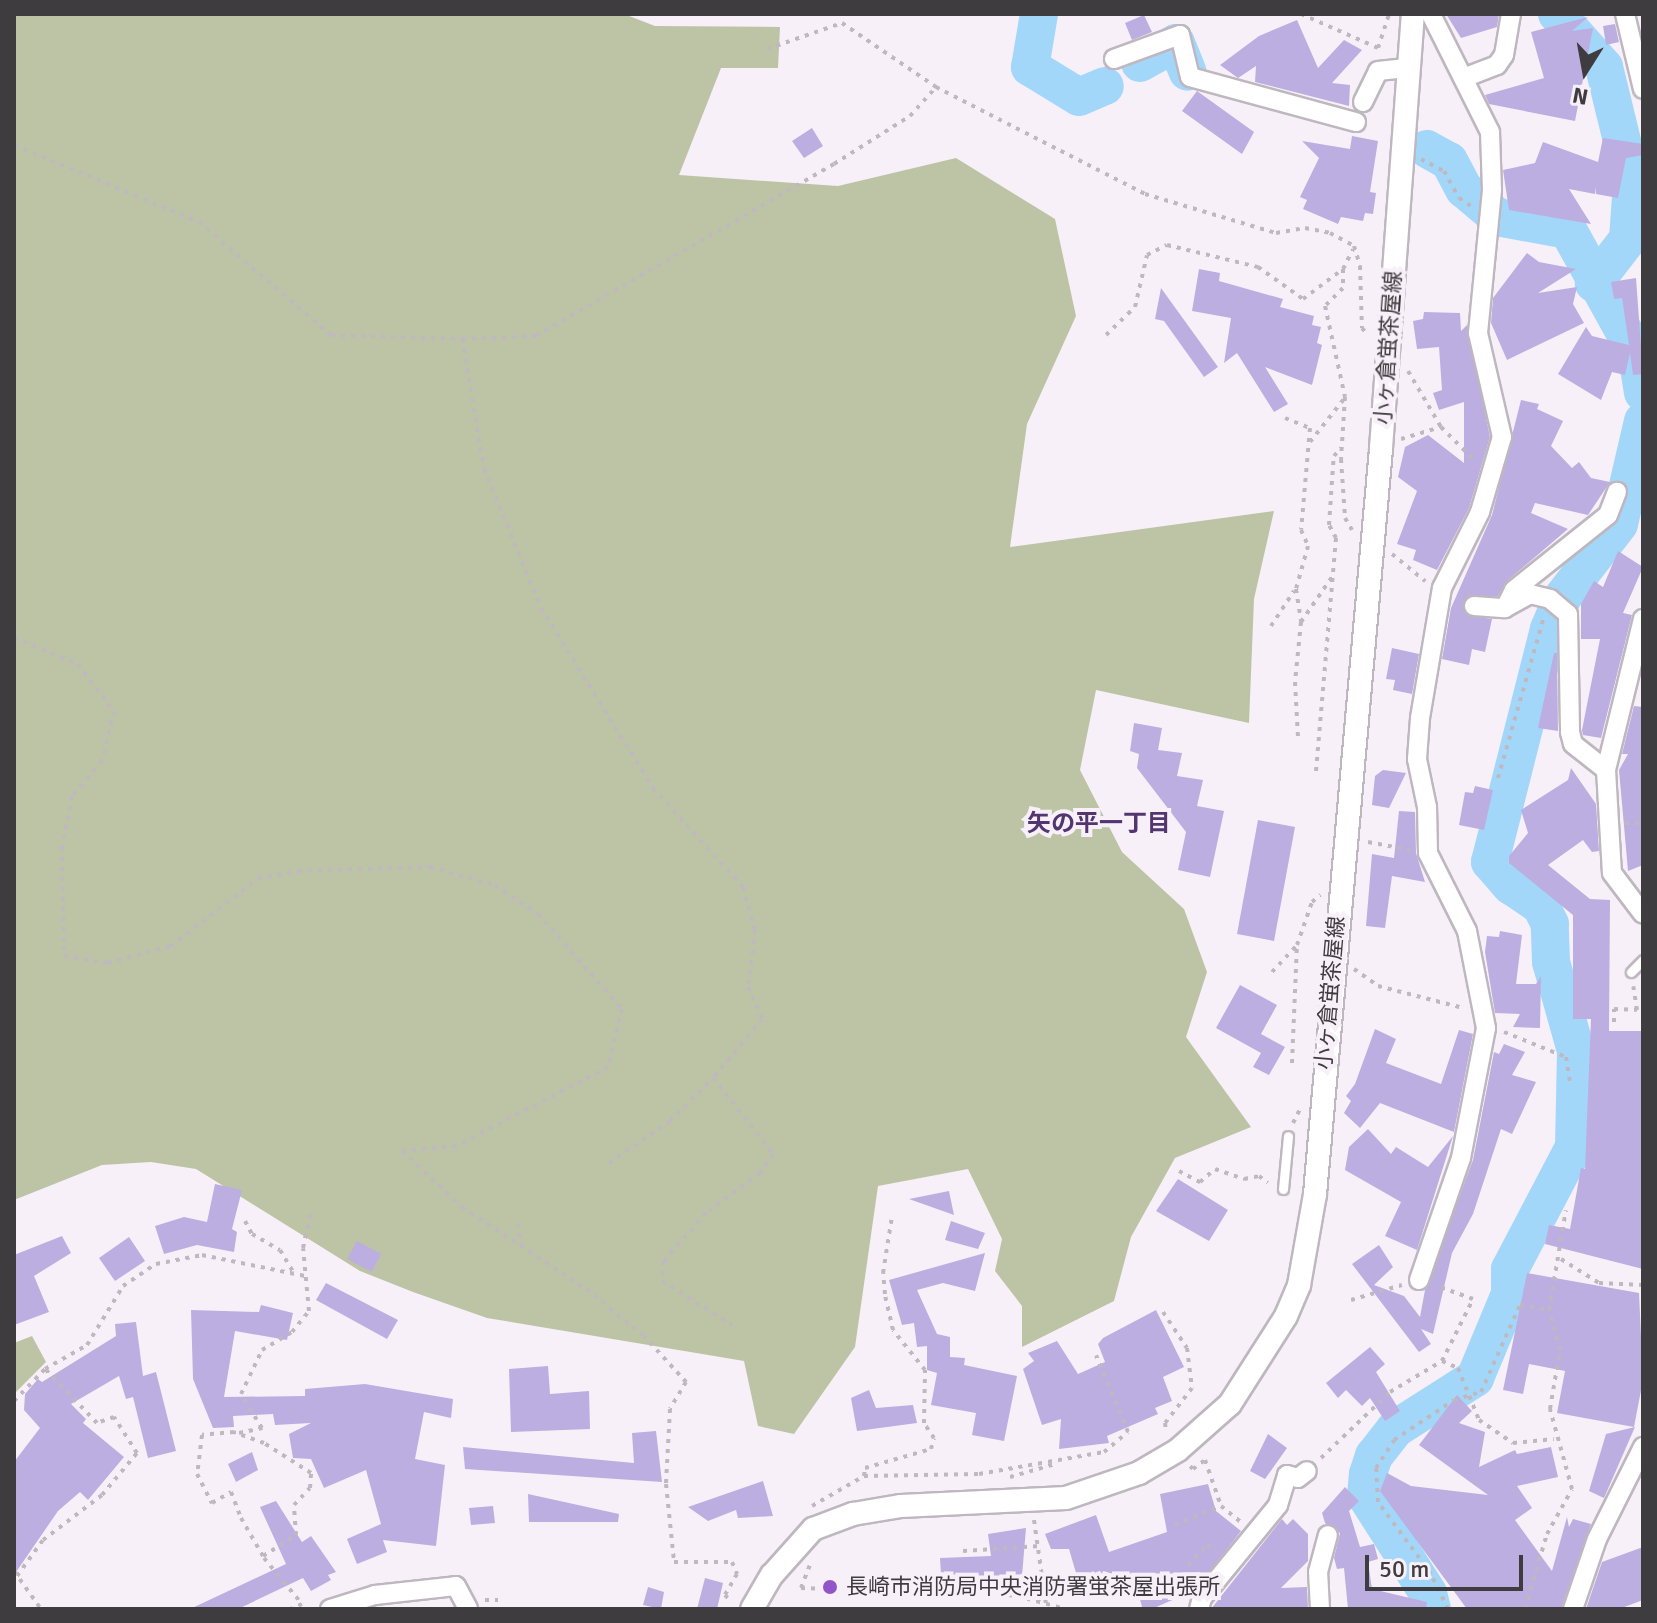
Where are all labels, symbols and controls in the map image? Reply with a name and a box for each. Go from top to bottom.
north arrow [1545,32,1625,112]
text: N [1570,81,1590,111]
street label: 小ヶ倉蛍茶屋線 [1369,270,1407,426]
district label: 矢の平一丁目 [1027,810,1171,838]
street label: 小ヶ倉蛍茶屋線 [1310,915,1350,1071]
scale bar [1369,1539,1527,1589]
text: 50 m [1379,1554,1429,1584]
place label: 長崎市消防局中央消防署蛍茶屋出張所 [846,1574,1220,1600]
marker: 長崎市消防局中央消防署蛍茶屋出張所 [821,1578,839,1596]

